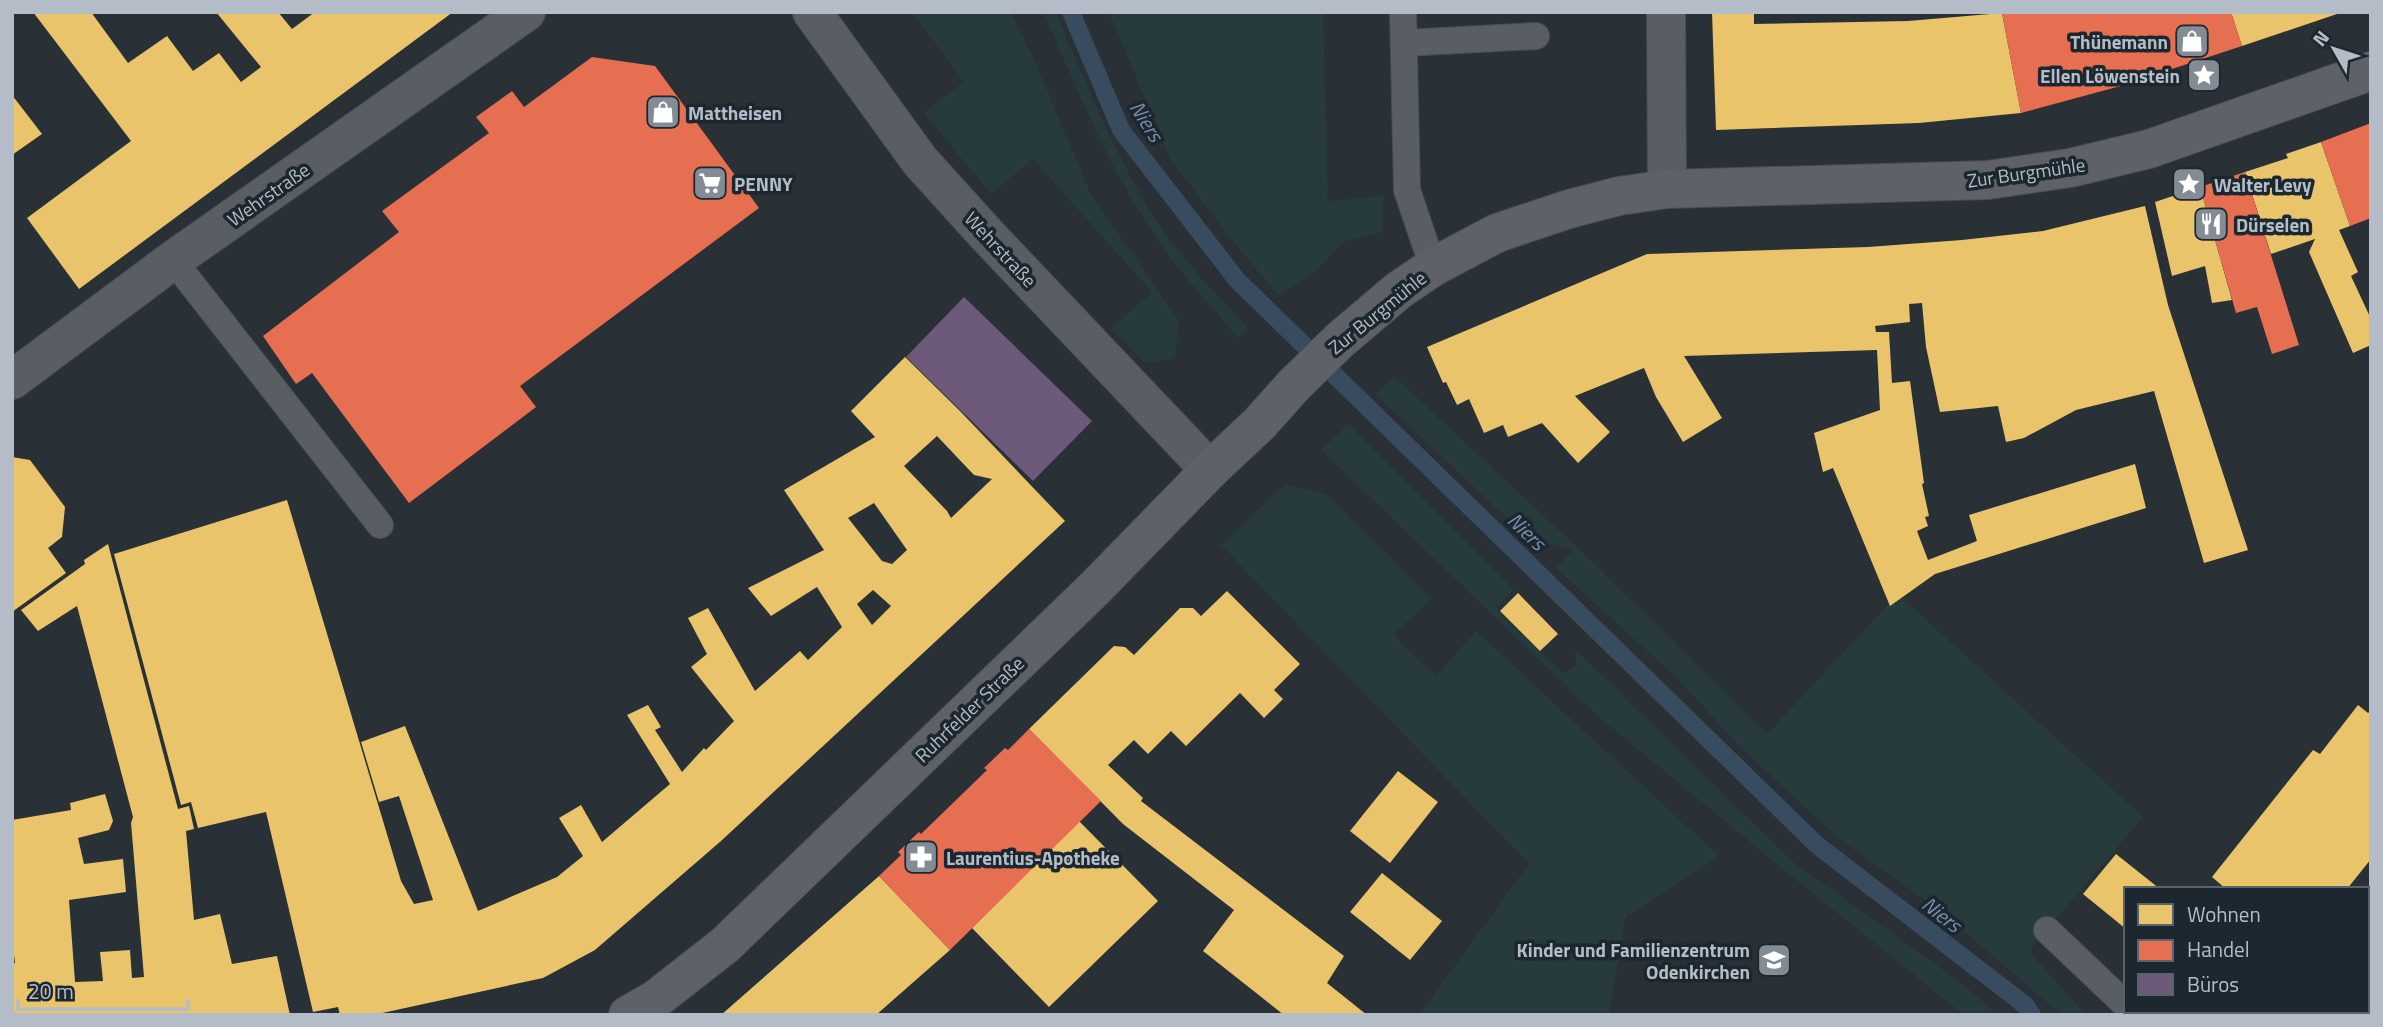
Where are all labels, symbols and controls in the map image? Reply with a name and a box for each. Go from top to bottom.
north arrow [2299,14,2369,84]
shop icon: Thünemann [2173,22,2211,60]
text: N [2305,24,2336,52]
place label: Thünemann [2070,27,2168,56]
place icon: Ellen Löwenstein [2185,56,2223,94]
place label: Ellen Löwenstein [2040,61,2180,90]
shop icon: Mattheisen [644,93,682,131]
water label: Niers [1122,94,1173,149]
place label: Mattheisen [688,98,782,127]
street label: Zur Burgmühle [1965,149,2087,195]
street label: Wehrstraße [221,155,315,233]
supermarket icon: PENNY [691,164,729,202]
place icon: Walter Levy [2170,165,2208,203]
place label: PENNY [734,169,793,198]
place label: Walter Levy [2214,170,2312,199]
street label: Wehrstraße [958,204,1044,294]
restaurant icon: Dürselen [2192,205,2230,243]
place label: Dürselen [2236,210,2310,239]
street label: Zur Burgmühle [1322,263,1432,361]
water label: Niers [1500,505,1555,559]
street label: Ruhrfelder Straße [908,649,1030,769]
pharmacy icon: Laurentius-Apotheke [902,838,940,876]
place label: Laurentius-Apotheke [946,843,1120,872]
legend [2124,887,2369,1013]
water label: Niers [1915,888,1970,941]
text: Wohnen [2187,898,2261,930]
text: Handel [2187,933,2250,965]
place label: Kinder und Familienzentrum Odenkirchen [1517,935,1750,986]
school or university icon: Kinder und Familienzentrum Odenkirchen [1755,941,1793,979]
scale bar [18,968,187,1012]
text: Büros [2187,968,2239,1000]
text: 20 m [28,975,74,1007]

